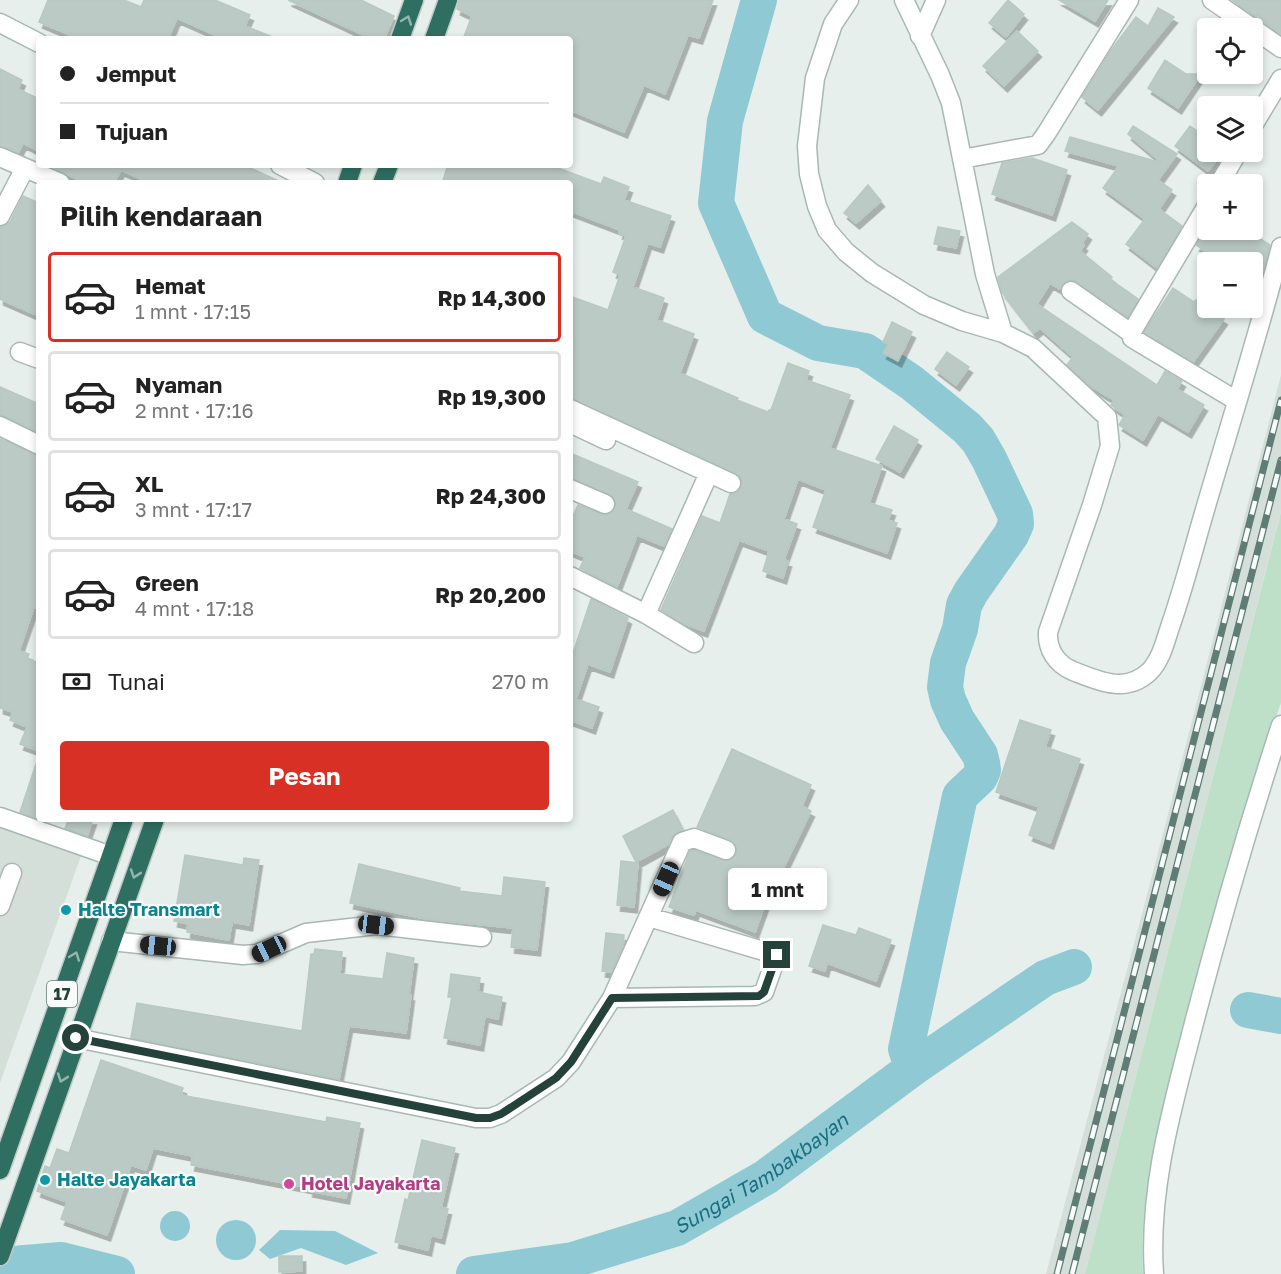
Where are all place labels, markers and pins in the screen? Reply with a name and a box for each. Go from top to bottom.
place label: Halte Transmart [78,898,220,920]
marker: Halte Transmart [59,903,73,917]
place label: Halte Jayakarta [57,1168,196,1190]
place label: Hotel Jayakarta [301,1172,441,1194]
marker: Halte Jayakarta [38,1173,52,1187]
marker: Hotel Jayakarta [282,1177,296,1191]

